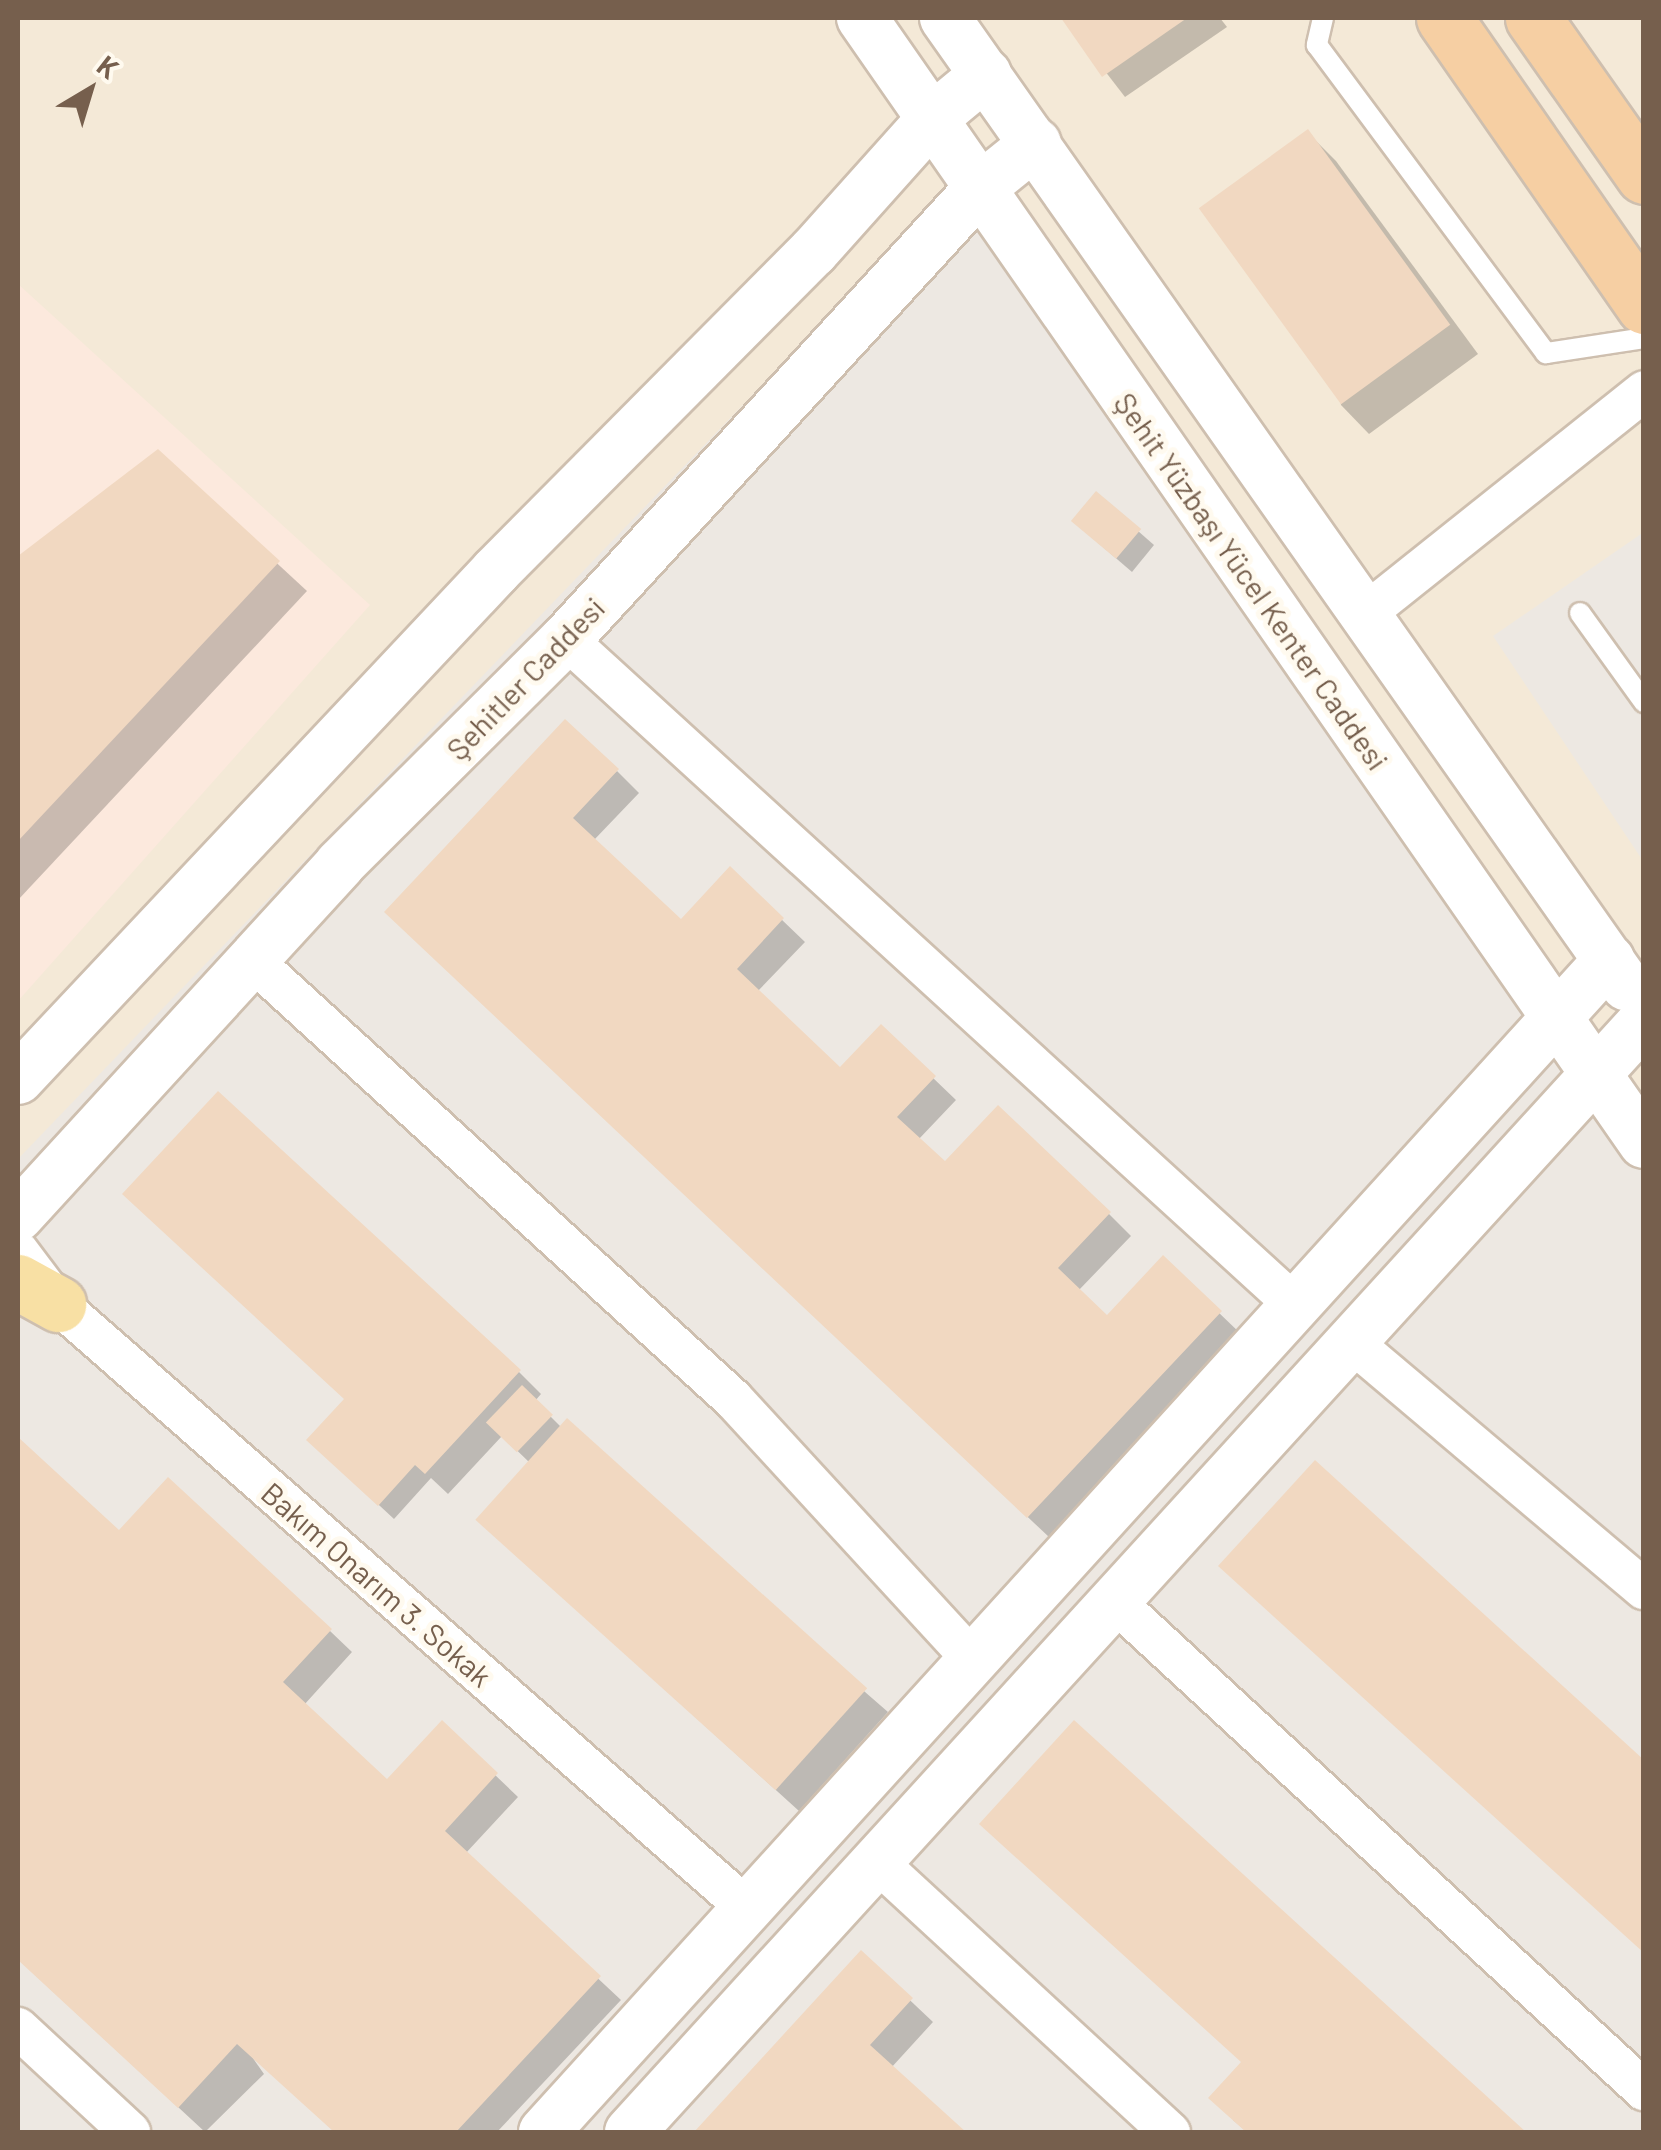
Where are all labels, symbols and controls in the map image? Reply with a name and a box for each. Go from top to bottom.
north arrow [40,40,140,140]
text: K [91,48,126,85]
street label: Şehit Yüzbaşı Yücel Kenter Caddesi [1107,385,1397,777]
street label: Şehitler Caddesi [438,589,612,767]
street label: Bakım Onarım 3. Sokak [255,1474,499,1694]

